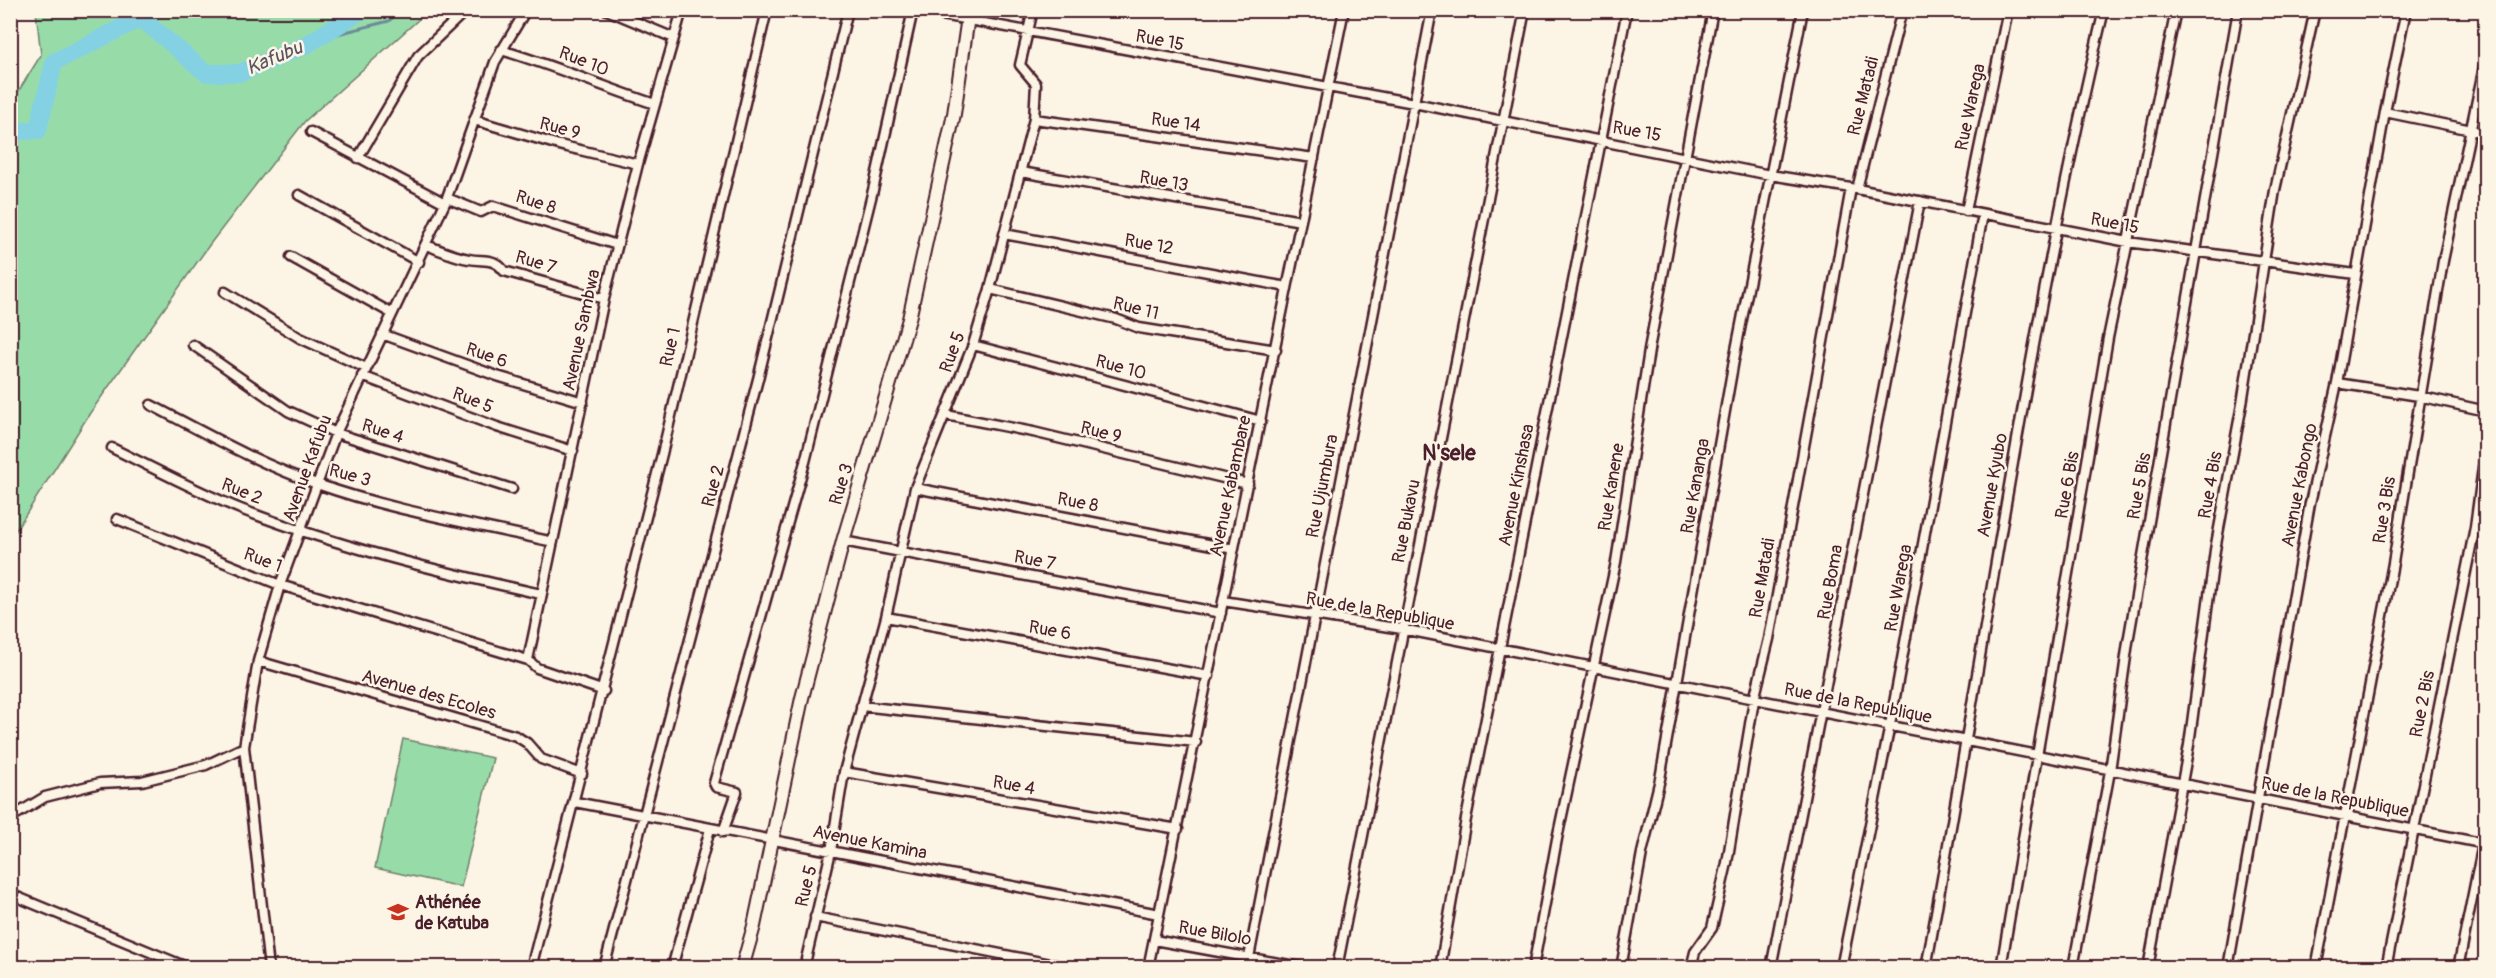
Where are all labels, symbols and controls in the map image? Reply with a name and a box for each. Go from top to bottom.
street label: Rue 15 [1134,25,1186,56]
water label: Kafubu [242,34,308,80]
street label: Rue 10 [556,41,612,81]
street label: Rue Matadi [1843,54,1884,138]
street label: Rue Warega [1950,61,1991,153]
street label: Rue 14 [1150,108,1203,137]
street label: Rue 9 [537,112,583,145]
street label: Rue 15 [1611,116,1663,147]
street label: Rue 13 [1138,166,1190,197]
street label: Rue 8 [513,185,559,220]
street label: Rue 15 [2089,208,2141,239]
street label: Rue 12 [1123,229,1175,260]
street label: Rue 7 [513,245,560,280]
street label: Avenue Sambwa [557,267,606,393]
street label: Rue 11 [1111,292,1161,325]
street label: Rue 1 [655,325,686,369]
street label: Rue 5 [934,328,970,376]
street label: Rue 6 [463,338,511,373]
street label: Rue 10 [1093,350,1149,385]
street label: Rue 5 [449,382,497,419]
street label: Avenue Kafubu [278,412,337,525]
street label: Avenue Kabambare [1204,413,1257,559]
street label: Rue 4 [359,414,407,449]
street label: Rue 9 [1078,416,1124,449]
street label: Avenue Kabongo [2276,421,2323,549]
street label: Avenue Kinshasa [1493,422,1540,548]
street label: Avenue Kyubo [1972,431,2013,539]
street label: Rue Ujumbura [1301,432,1344,540]
street label: Rue Kananga [1676,437,1715,536]
district label: N'sele [1422,440,1476,467]
street label: Rue Kanene [1593,441,1630,533]
street label: Rue 6 Bis [2050,450,2085,521]
street label: Rue 4 Bis [2193,450,2228,521]
street label: Rue 5 Bis [2122,451,2157,521]
street label: Rue 3 [326,459,373,492]
street label: Rue 3 [824,461,859,508]
street label: Rue 2 [697,463,730,510]
street label: Rue 2 [218,473,266,510]
street label: Rue 3 Bis [2368,475,2401,545]
street label: Rue Bukavu [1387,477,1426,565]
street label: Rue 8 [1055,487,1100,518]
street label: Rue Matadi [1744,536,1781,620]
street label: Rue 1 [240,543,285,578]
street label: Rue Boma [1813,543,1848,621]
street label: Rue Warega [1879,543,1917,634]
street label: Rue 7 [1012,545,1058,576]
street label: Rue de la Republique [1304,587,1456,636]
street label: Rue 6 [1027,615,1073,646]
street label: Avenue des Ecoles [359,664,499,725]
street label: Rue 2 Bis [2405,669,2440,740]
street label: Rue de la Republique [1782,678,1934,729]
street label: Rue 4 [991,770,1037,801]
street label: Rue de la Republique [2259,772,2411,823]
street label: Avenue Kamina [811,820,929,865]
street label: Rue 5 [791,863,822,909]
place label: Athénée de Katuba [415,891,490,935]
school or university icon: Athénée de Katuba [386,900,410,924]
street label: Rue Bilolo [1177,916,1253,951]

